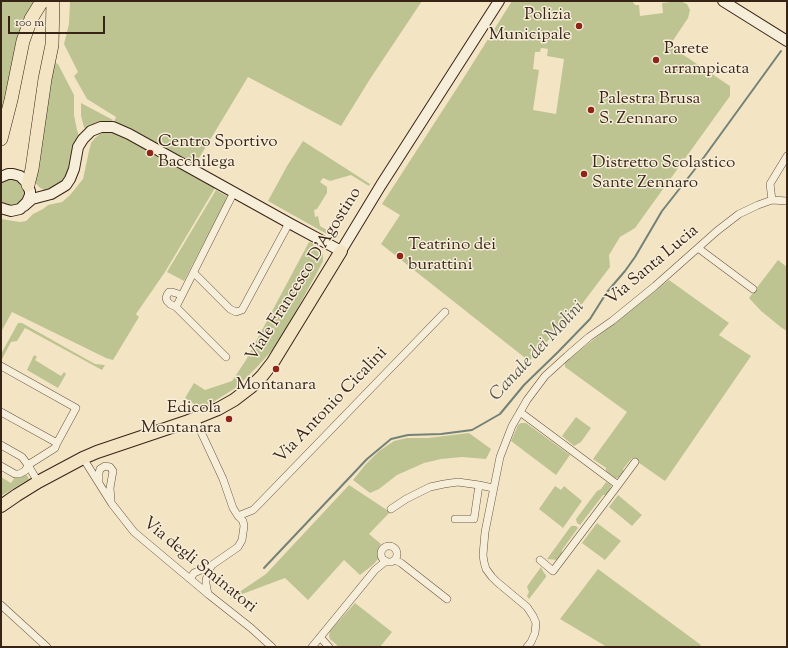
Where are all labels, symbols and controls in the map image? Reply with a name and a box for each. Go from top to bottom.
place label: Polizia Municipale [489,6,571,46]
scale bar [10,8,107,34]
text: 100 m [15,14,44,32]
marker: Polizia Municipale [574,21,584,31]
place label: Parete arrampicata [664,40,749,80]
marker: Parete arrampicata [651,55,661,65]
place label: Palestra Brusa S. Zennaro [599,90,700,130]
marker: Palestra Brusa S. Zennaro [586,105,596,115]
place label: Centro Sportivo Bacchilega [158,133,278,173]
marker: Centro Sportivo Bacchilega [145,148,155,158]
place label: Distretto Scolastico Sante Zennaro [592,154,735,194]
marker: Distretto Scolastico Sante Zennaro [579,169,589,179]
street label: Viale Francesco D'Agostino [243,184,367,366]
street label: Via Santa Lucia [603,221,703,311]
place label: Teatrino dei burattini [408,236,496,276]
marker: Teatrino dei burattini [395,251,405,261]
water label: Canale dei Molini [486,297,590,407]
street label: Via Antonio Cicalini [271,344,393,468]
marker: Montanara [271,364,281,374]
place label: Montanara [236,376,316,396]
place label: Edicola Montanara [141,399,221,439]
marker: Edicola Montanara [224,414,234,424]
street label: Via degli Sminatori [138,514,260,618]

